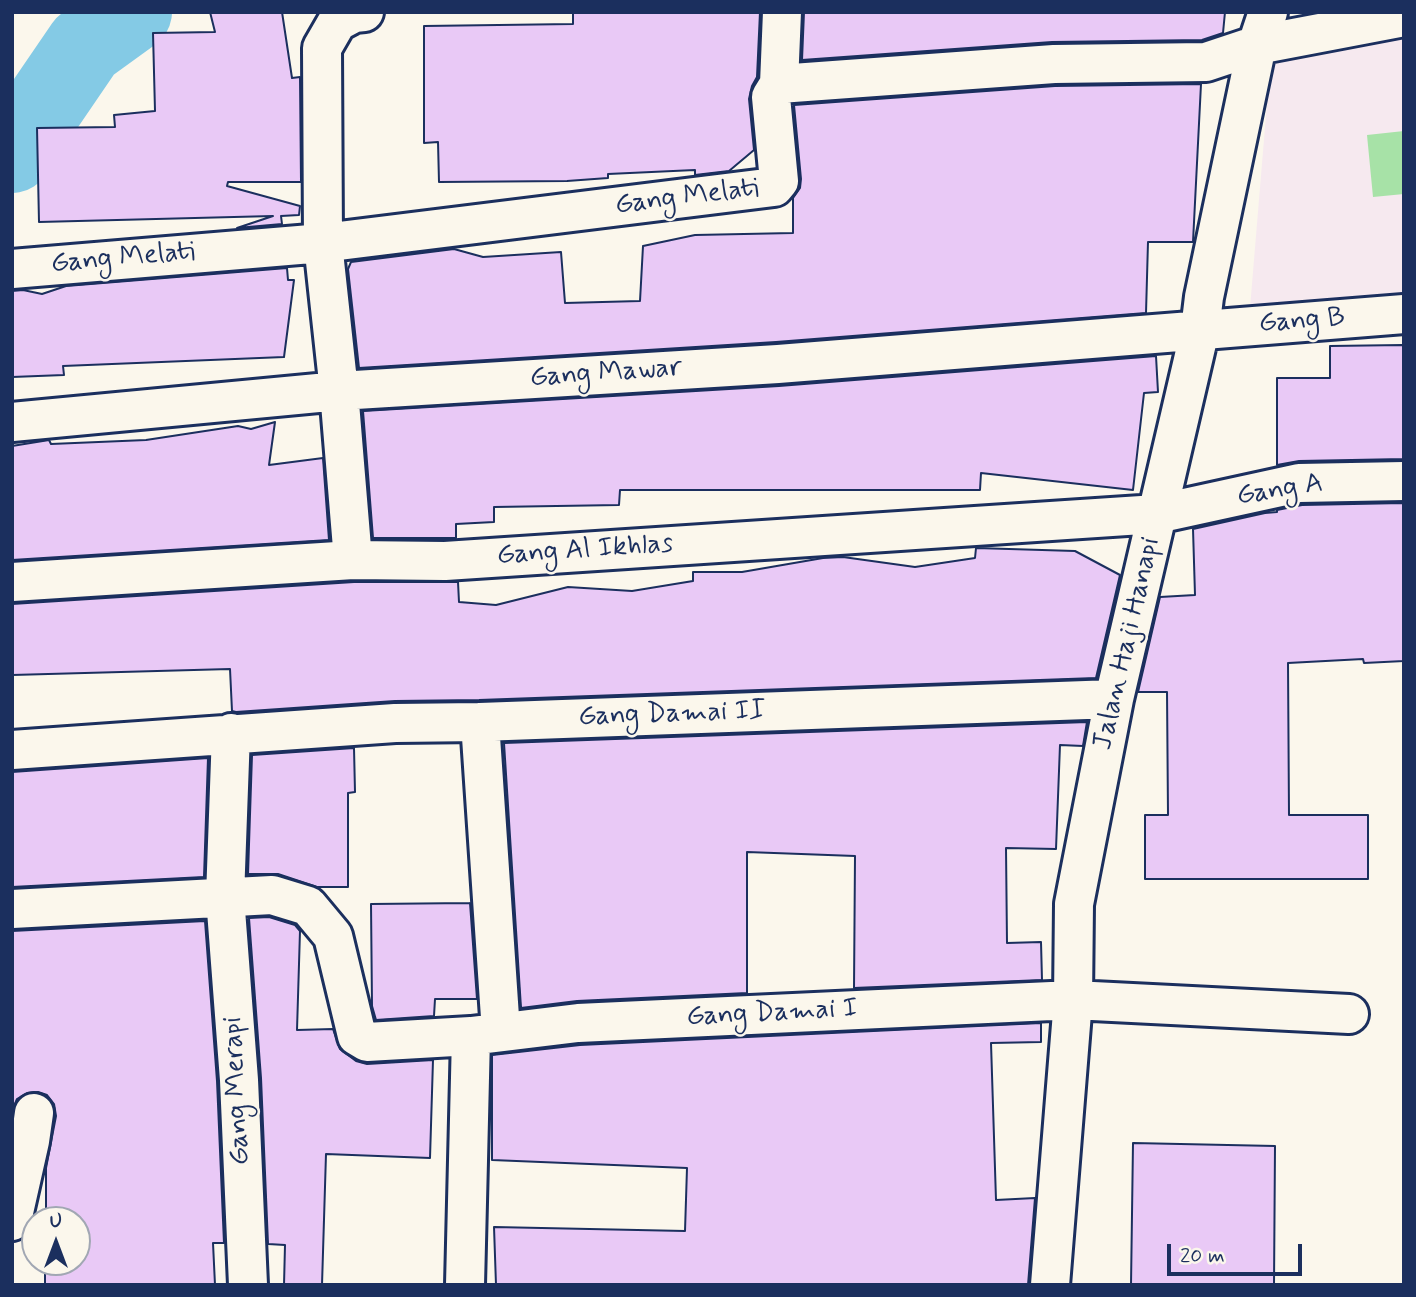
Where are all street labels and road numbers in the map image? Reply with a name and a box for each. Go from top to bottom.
street label: Gang Melati [613,173,761,223]
street label: Gang Melati [50,236,196,282]
street label: Gang B [1258,302,1346,342]
street label: Gang Mawar [529,352,683,396]
street label: Gang A [1234,468,1326,514]
street label: Gang Al Ikhlas [496,528,674,574]
street label: Jalan Haji Hanapi [1087,534,1169,754]
street label: Gang Damai II [578,695,766,735]
street label: Gang Damai I [685,993,859,1035]
street label: Gang Merapi [217,1016,259,1166]

